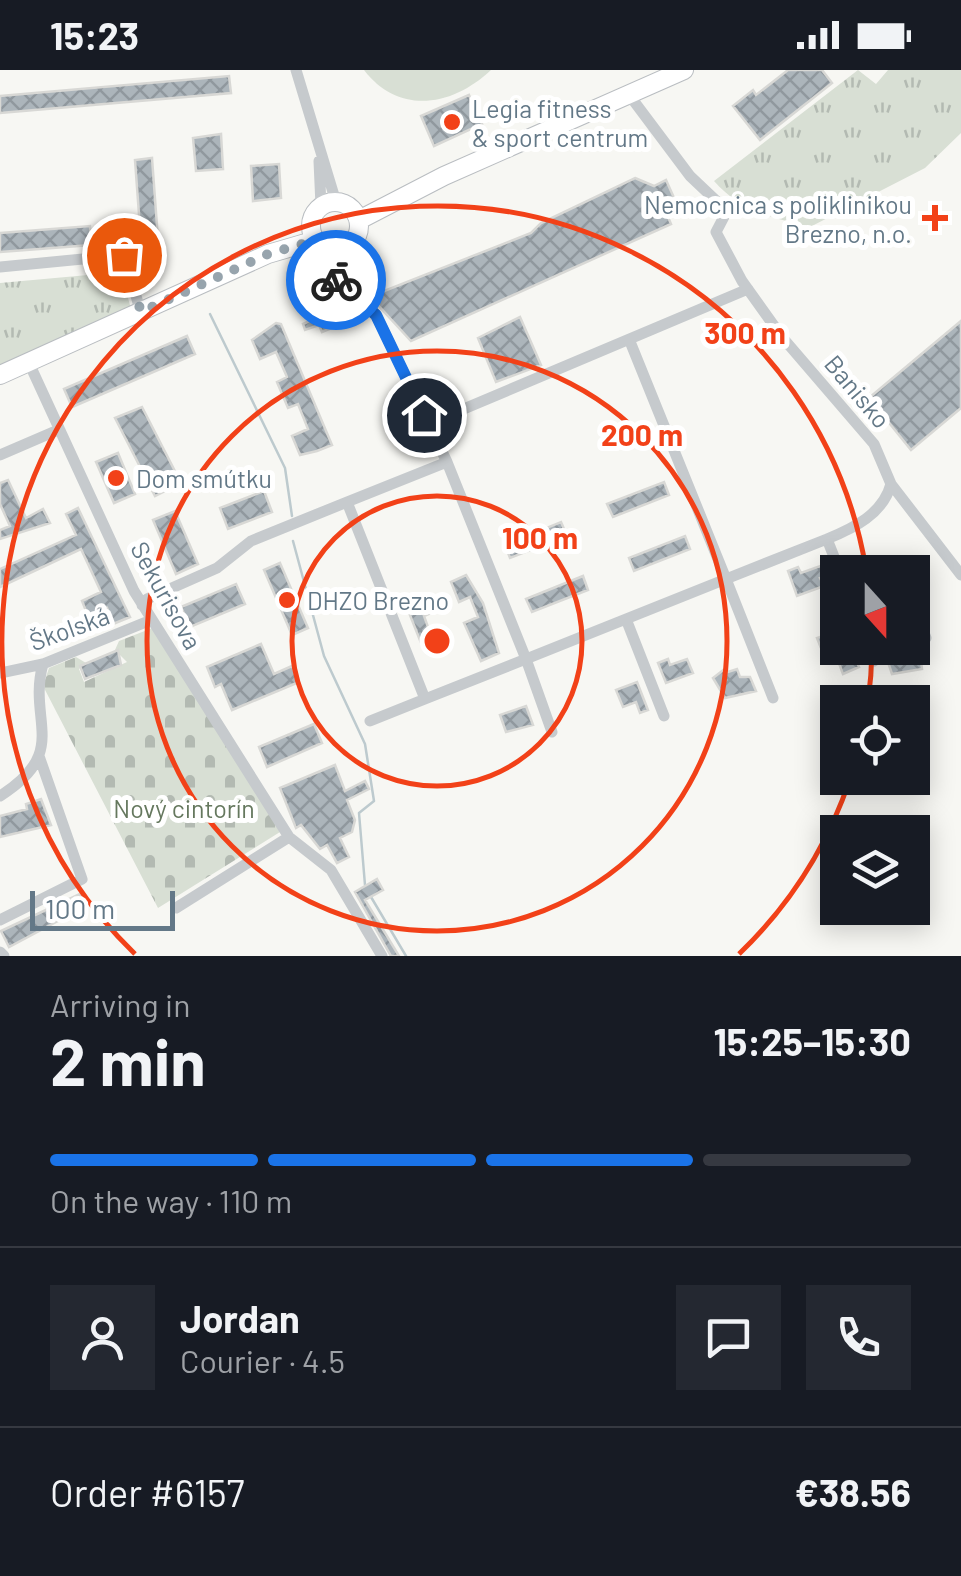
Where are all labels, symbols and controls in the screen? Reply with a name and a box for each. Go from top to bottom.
text: 15:23 [50,12,139,58]
place label: Legia fitness & sport centrum [472,93,648,152]
marker: Legia fitness & sport centrum [441,111,463,133]
place label: Nemocnica s poliklinikou Brezno, n.o. [644,189,912,248]
marker: Nemocnica s poliklinikou Brezno, n.o. [922,205,948,231]
pin [82,213,167,298]
icon: bag [97,228,152,283]
courier [286,230,386,330]
icon: bike [309,253,364,308]
text: 300 m [704,314,786,350]
street label: Banisko [819,348,897,434]
pin [382,373,467,458]
icon: home [397,388,452,443]
text: 200 m [601,416,683,452]
place label: Dom smútku [136,463,272,493]
marker: Dom smútku [105,467,127,489]
text: 100 m [502,519,578,555]
street label: Sekurisova [125,536,209,654]
north arrow [820,555,930,665]
map controls [820,555,930,925]
place label: DHZO Brezno [307,585,449,615]
marker: DHZO Brezno [276,589,298,611]
street label: Školská [25,600,113,656]
centre of rings [419,623,455,659]
button: locate [820,685,930,795]
park label: Nový cintorín [113,793,255,823]
button: layers [820,815,930,925]
scale bar [30,886,175,930]
text: 100 m [45,891,115,925]
text: Arriving in [50,985,190,1023]
text: 15:25–15:30 [713,1018,911,1064]
text: 2 min [50,1021,206,1099]
text: On the way · 110 m [50,1181,292,1219]
button: person [50,1285,155,1390]
button: chat [676,1285,781,1390]
button: phone [806,1285,911,1390]
text: Jordan [180,1295,300,1341]
text: Courier · 4.5 [180,1341,345,1379]
text: Order #6157 [50,1469,244,1515]
text: €38.56 [795,1469,911,1515]

